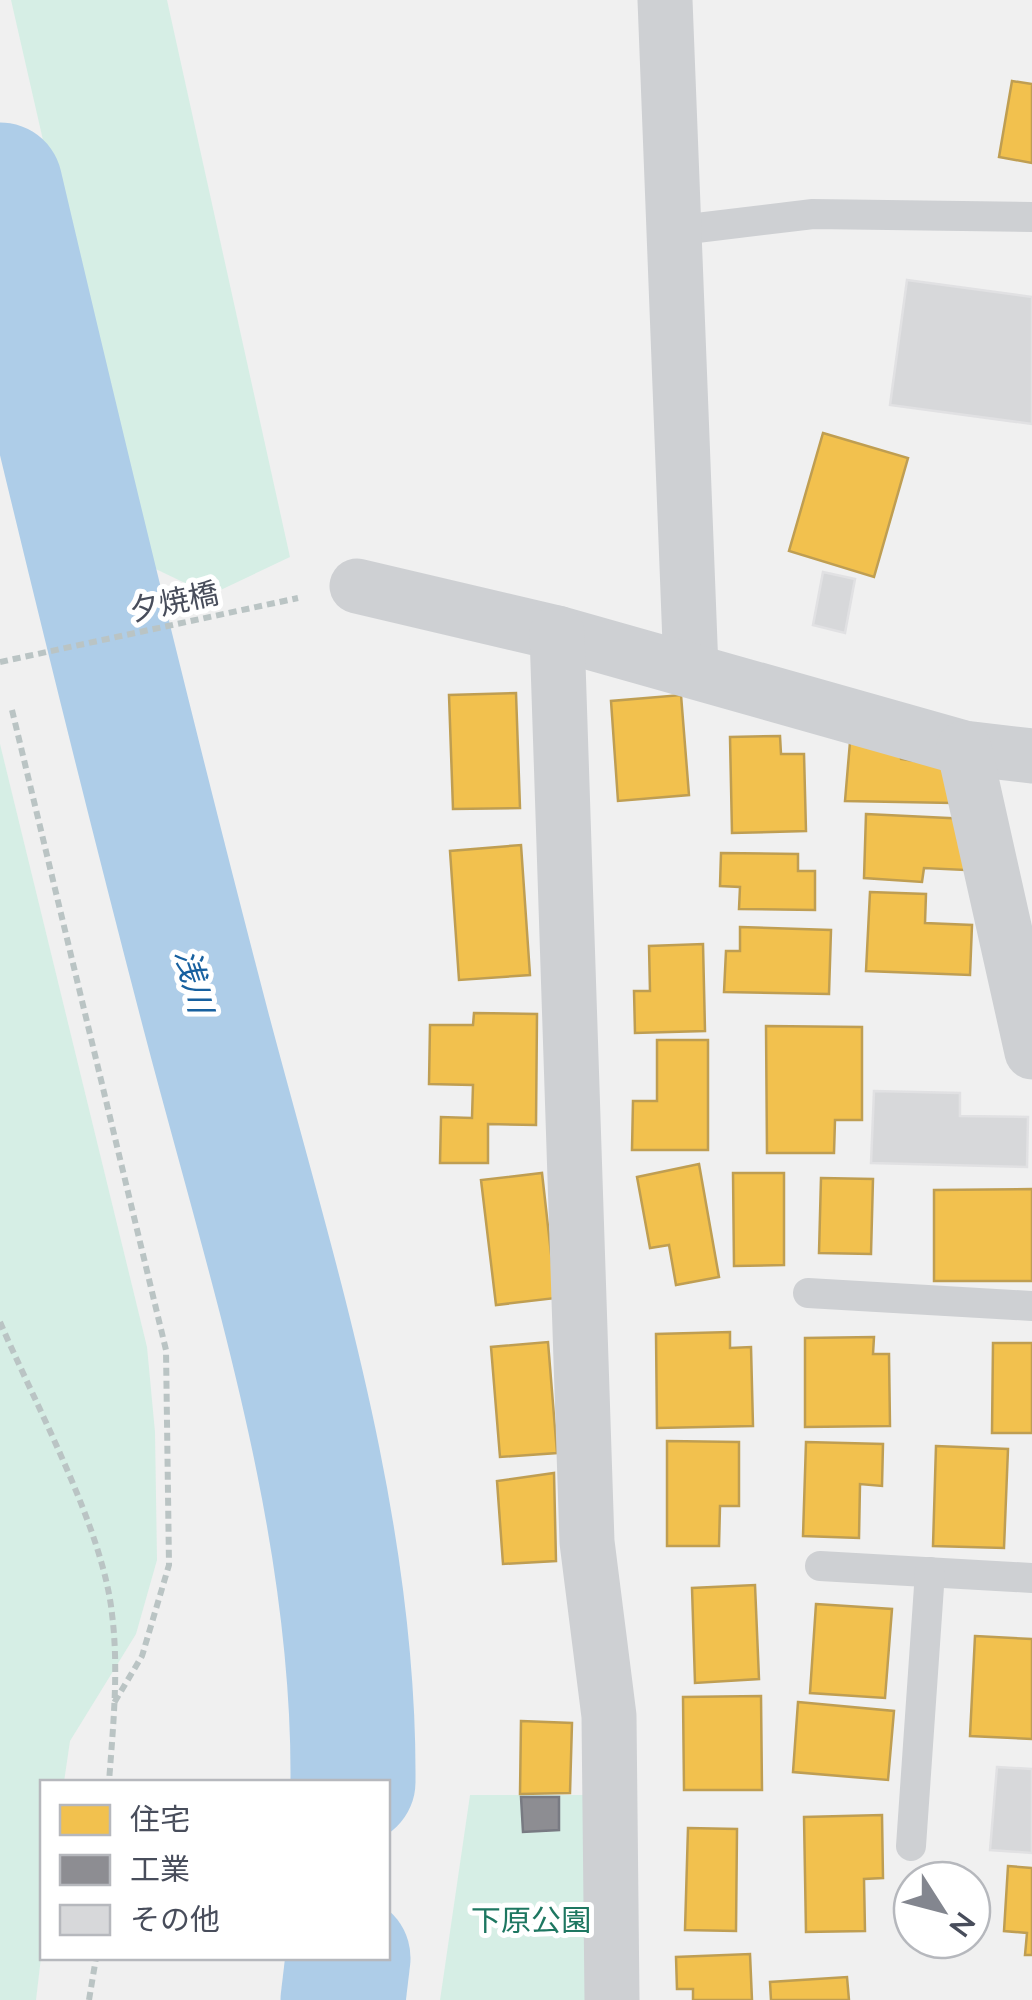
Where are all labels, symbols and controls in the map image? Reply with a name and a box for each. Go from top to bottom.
street label: 夕焼橋 [126,573,221,627]
water label: 浅川 [169,945,223,1019]
legend [40,1780,390,1960]
text: 住宅 [130,1800,190,1836]
text: 工業 [130,1850,190,1886]
north arrow [892,1860,992,1960]
text: その他 [130,1900,220,1936]
park label: 下原公園 [471,1901,591,1937]
text: N [943,1907,983,1944]

